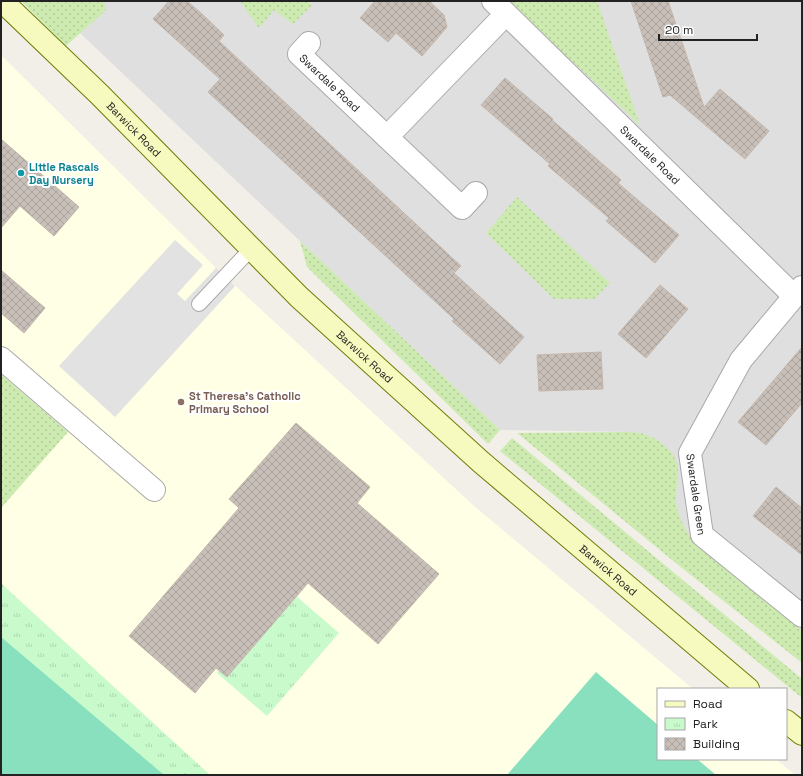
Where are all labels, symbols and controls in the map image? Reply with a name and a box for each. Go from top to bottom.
scale bar [659,16,757,42]
text: 20 m [665,22,693,38]
street label: Swardale Road [296,51,363,115]
street label: Barwick Road [104,99,164,160]
street label: Swardale Road [617,123,683,187]
place label: Little Rascals Day Nursery [29,160,99,187]
marker: Little Rascals Day Nursery [16,168,26,178]
street label: Barwick Road [333,327,396,386]
place label: St Theresa's Catholic Primary School [189,389,301,416]
marker: St Theresa's Catholic Primary School [176,397,186,407]
street label: Swardale Green [683,453,709,536]
street label: Barwick Road [576,542,640,599]
legend [657,688,787,760]
text: Road [693,696,722,712]
text: Park [693,716,718,732]
text: Building [693,736,740,752]

